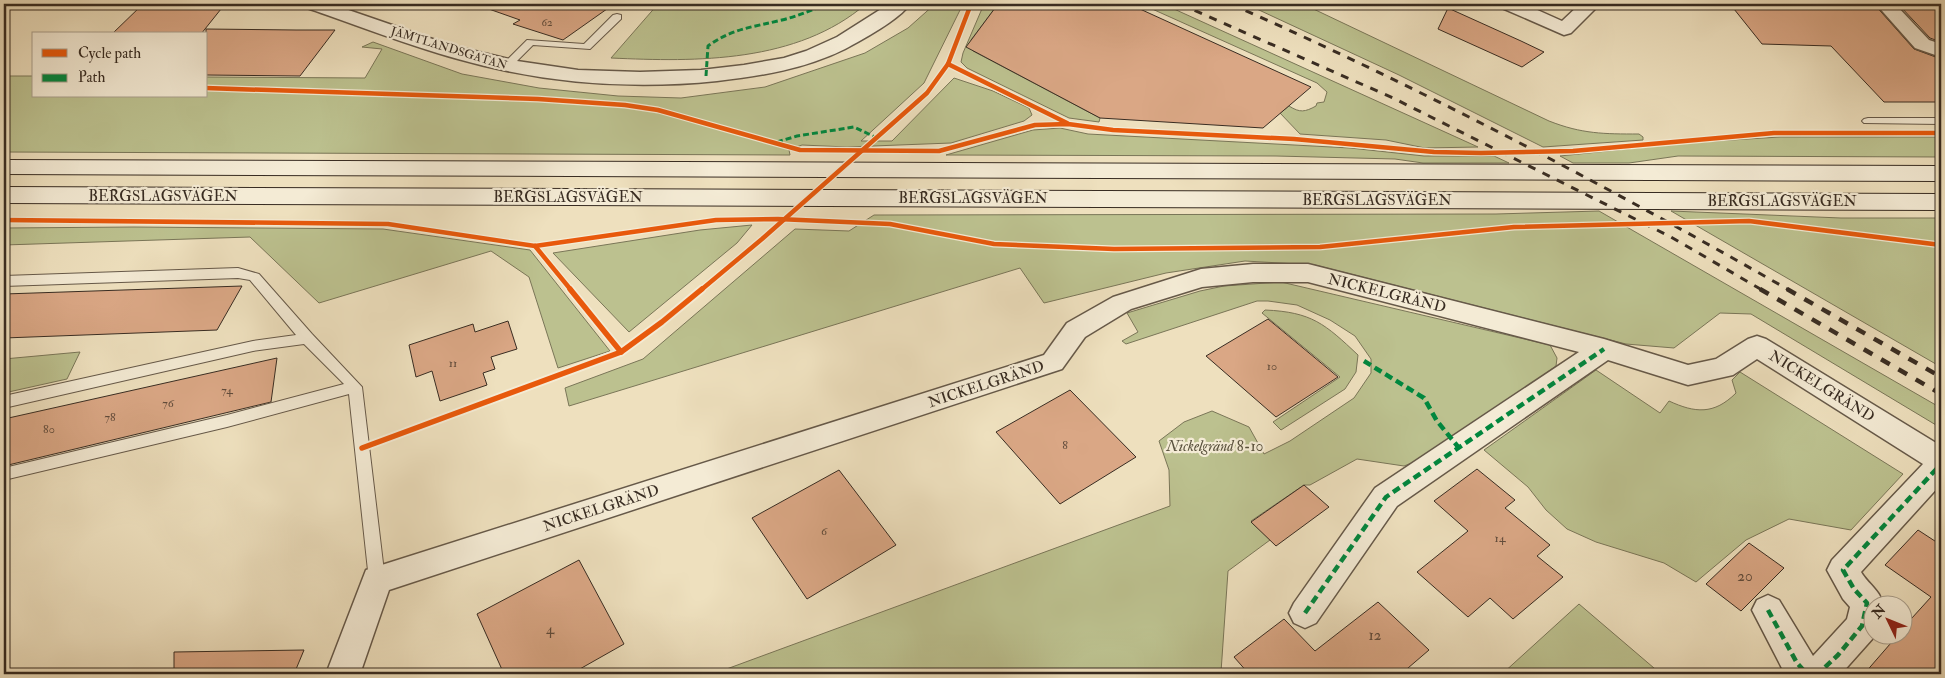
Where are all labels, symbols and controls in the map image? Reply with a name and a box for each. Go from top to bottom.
house number: 62 [541,16,553,29]
street label: JÄMTLANDSGATAN [388,23,509,73]
legend [32,32,208,98]
text: Cycle path [78,44,141,64]
text: Path [78,68,105,87]
street label: BERGSLAGSVÄGEN [88,186,238,206]
street label: BERGSLAGSVÄGEN [493,187,643,207]
street label: BERGSLAGSVÄGEN [898,188,1048,208]
street label: BERGSLAGSVÄGEN [1302,190,1452,210]
street label: BERGSLAGSVÄGEN [1707,191,1857,211]
street label: NICKELGRÄND [1326,269,1448,317]
street label: NICKELGRÄND [1765,345,1879,427]
house number: 11 [449,356,457,371]
street label: NICKELGRÄND [925,356,1047,412]
house number: 10 [1267,359,1277,374]
house number: 74 [221,383,233,398]
house number: 76 [162,396,175,411]
house number: 78 [104,410,116,425]
house number: 80 [43,422,55,437]
park label: Nickelgränd 8-10 [1166,437,1263,456]
house number: 8 [1062,438,1068,453]
street label: NICKELGRÄND [540,480,662,536]
house number: 6 [821,524,828,539]
house number: 14 [1495,531,1506,546]
house number: 20 [1737,567,1753,586]
north arrow [1862,596,1912,646]
text: N [1868,601,1890,623]
house number: 4 [546,620,555,639]
house number: 12 [1369,626,1382,645]

